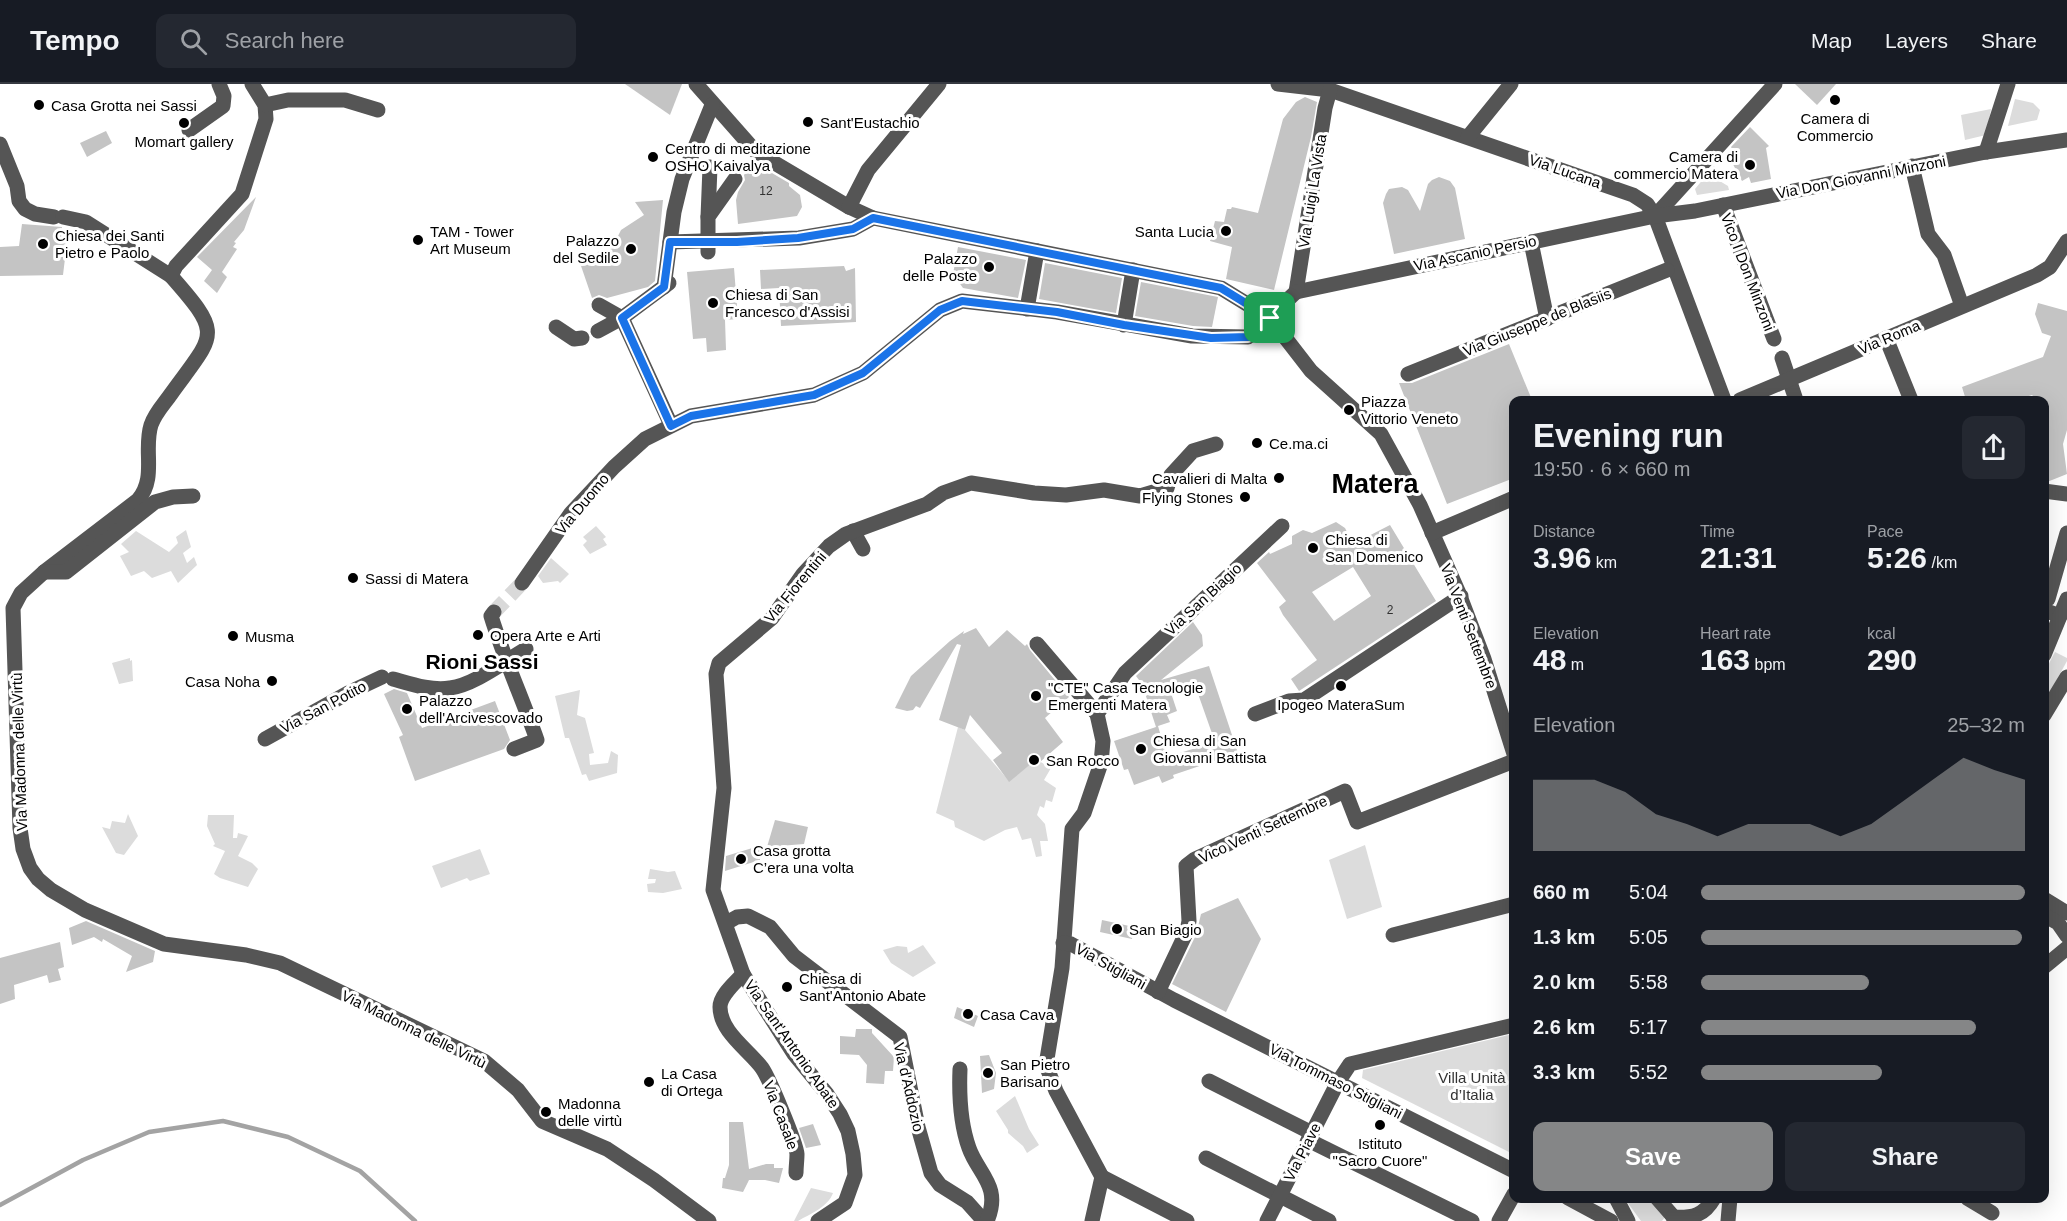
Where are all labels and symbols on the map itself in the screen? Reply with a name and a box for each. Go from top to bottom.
marker: Camera di Commercio [1828,93,1842,107]
place label: Casa Grotta nei Sassi [51,97,197,114]
marker: Casa Grotta nei Sassi [32,98,46,112]
place label: Camera di Commercio [1797,110,1873,144]
place label: Sant'Eustachio [820,114,920,131]
marker: Sant'Eustachio [801,115,815,129]
marker: Momart gallery [177,116,191,130]
street label: Via Luigi La Vista [1295,132,1330,249]
place label: Momart gallery [134,133,234,150]
place label: Centro di meditazione OSHO Kaivalya [665,140,811,174]
place label: Camera di commercio Matera [1614,148,1739,182]
marker: Centro di meditazione OSHO Kaivalya [646,150,660,164]
street label: Via Lucana [1527,151,1604,191]
street label: Via Don Giovanni Minzoni [1775,152,1947,202]
marker: Camera di commercio Matera [1743,158,1757,172]
house number: 12 [759,184,773,198]
street label: Vico I Don Minzoni [1718,211,1778,333]
place label: TAM - Tower Art Museum [430,223,514,257]
place label: Santa Lucia [1135,223,1215,240]
marker: Santa Lucia [1219,224,1233,238]
place label: Chiesa dei Santi Pietro e Paolo [55,227,164,261]
place label: Palazzo del Sedile [553,232,619,266]
street label: Via Ascanio Persio [1412,232,1538,274]
marker: TAM - Tower Art Museum [411,233,425,247]
marker: Chiesa dei Santi Pietro e Paolo [36,237,50,251]
marker: Palazzo del Sedile [624,242,638,256]
place label: Palazzo delle Poste [903,250,977,284]
marker: Palazzo delle Poste [982,260,996,274]
street label: Via Giuseppe de Blasiis [1460,284,1614,360]
place label: Chiesa di San Francesco d'Assisi [725,286,850,320]
pin [1244,292,1295,343]
marker: Chiesa di San Francesco d'Assisi [706,296,720,310]
street label: Via Roma [1855,316,1923,358]
place label: Piazza Vittorio Veneto [1361,393,1458,427]
marker: Piazza Vittorio Veneto [1342,403,1356,417]
place label: Ce.ma.ci [1269,435,1328,452]
marker: Ce.ma.ci [1250,436,1264,450]
district label: Matera [1331,469,1419,499]
street label: Via Duomo [552,470,612,538]
place label: Cavalieri di Malta [1152,470,1268,487]
marker: Cavalieri di Malta [1272,471,1286,485]
place label: Flying Stones [1142,489,1233,506]
marker: Flying Stones [1238,490,1252,504]
place label: Chiesa di San Domenico [1325,531,1423,565]
marker: Chiesa di San Domenico [1306,541,1320,555]
street label: Via Fiorentini [760,548,830,626]
street label: Via San Biagio [1161,559,1245,639]
street label: Via Venti Settembre [1437,561,1501,691]
place label: Sassi di Matera [365,570,469,587]
marker: Sassi di Matera [346,571,360,585]
house number: 2 [1387,603,1394,617]
place label: Opera Arte e Arti [490,627,601,644]
place label: Musma [245,628,295,645]
marker: Opera Arte e Arti [471,628,485,642]
marker: Musma [226,629,240,643]
district label: Rioni Sassi [425,650,539,673]
street label: Via Madonna delle Virtù [8,672,30,832]
place label: Casa Noha [185,673,261,690]
marker: Casa Noha [265,674,279,688]
street label: Via San Potito [277,677,369,737]
place label: "CTE" Casa Tecnologie Emergenti Matera [1048,679,1203,713]
marker: Ipogeo MateraSum [1334,679,1348,693]
marker: "CTE" Casa Tecnologie Emergenti Matera [1029,689,1043,703]
place label: Palazzo dell'Arcivescovado [419,692,543,726]
place label: Ipogeo MateraSum [1277,696,1405,713]
marker: Palazzo dell'Arcivescovado [400,702,414,716]
place label: Chiesa di San Giovanni Battista [1153,732,1267,766]
marker: Chiesa di San Giovanni Battista [1134,742,1148,756]
place label: San Rocco [1046,752,1119,769]
marker: San Rocco [1027,753,1041,767]
street label: Vico Venti Settembre [1196,792,1330,866]
place label: Casa grotta C’era una volta [753,842,855,876]
marker: Casa grotta C’era una volta [734,852,748,866]
place label: San Biagio [1129,921,1202,938]
marker: San Biagio [1110,922,1124,936]
street label: Via Stigliani [1073,940,1149,992]
place label: Chiesa di Sant'Antonio Abate [799,970,926,1004]
street label: Via Sant'Antonio Abate [741,977,843,1111]
marker: Chiesa di Sant'Antonio Abate [780,980,794,994]
street label: Via Madonna delle Virtù [339,987,489,1071]
place label: Casa Cava [980,1006,1055,1023]
marker: Casa Cava [961,1007,975,1021]
street label: Via Tommaso Stigliani [1267,1040,1405,1122]
street label: Via d'Addozio [890,1041,928,1133]
place label: San Pietro Barisano [1000,1056,1070,1090]
place label: La Casa di Ortega [661,1065,723,1099]
marker: San Pietro Barisano [981,1066,995,1080]
park label: Villa Unità d’Italia [1438,1069,1506,1103]
marker: La Casa di Ortega [642,1075,656,1089]
street label: Via Casale [760,1078,802,1152]
place label: Madonna delle virtù [558,1095,622,1129]
marker: Madonna delle virtù [539,1105,553,1119]
marker: Istituto "Sacro Cuore" [1373,1118,1387,1132]
street label: Via Piave [1280,1120,1324,1184]
place label: Istituto "Sacro Cuore" [1333,1135,1427,1169]

